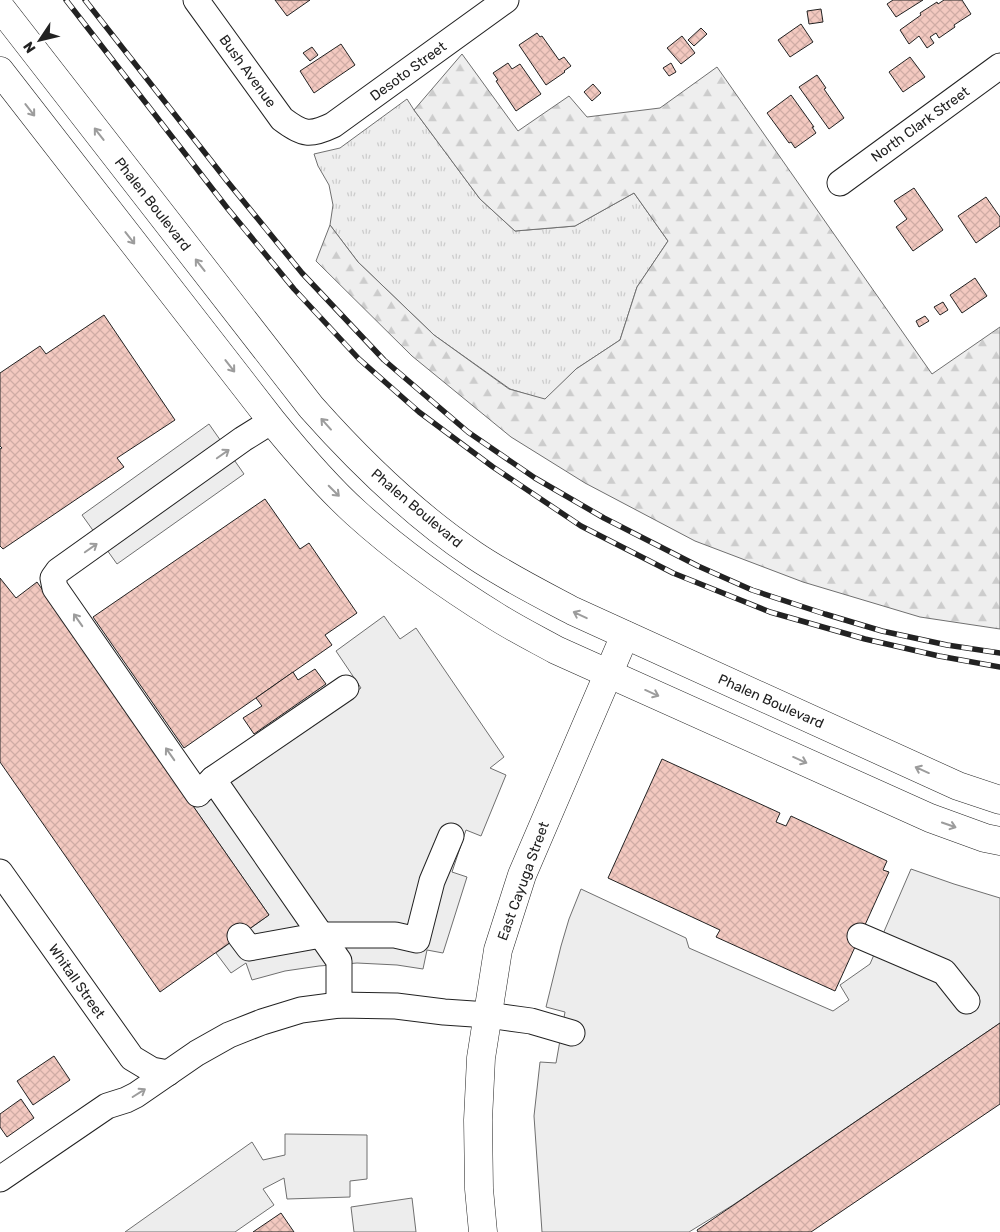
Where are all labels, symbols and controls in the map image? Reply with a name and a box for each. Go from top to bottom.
north arrow [15,15,65,65]
street label: Bush Avenue [216,32,280,111]
text: N [20,38,40,56]
street label: Desoto Street [367,38,450,105]
street label: North Clark Street [868,83,973,166]
one-way arrow [25,103,35,117]
one-way arrow [93,128,104,141]
street label: Phalen Boulevard [111,154,194,254]
one-way arrow [125,231,135,245]
one-way arrow [195,259,206,272]
one-way arrow [224,359,235,372]
one-way arrow [320,417,332,430]
one-way arrow [216,449,230,459]
street label: Phalen Boulevard [368,465,466,552]
one-way arrow [327,485,340,497]
one-way arrow [83,543,97,553]
one-way arrow [573,609,588,619]
one-way arrow [73,614,83,628]
street label: Phalen Boulevard [715,671,826,732]
one-way arrow [644,688,659,698]
one-way arrow [165,747,175,761]
one-way arrow [792,755,807,765]
one-way arrow [915,764,930,774]
street label: East Cayuga Street [494,819,553,943]
one-way arrow [941,821,956,830]
street label: Whitall Street [45,941,109,1022]
one-way arrow [132,1088,146,1098]

